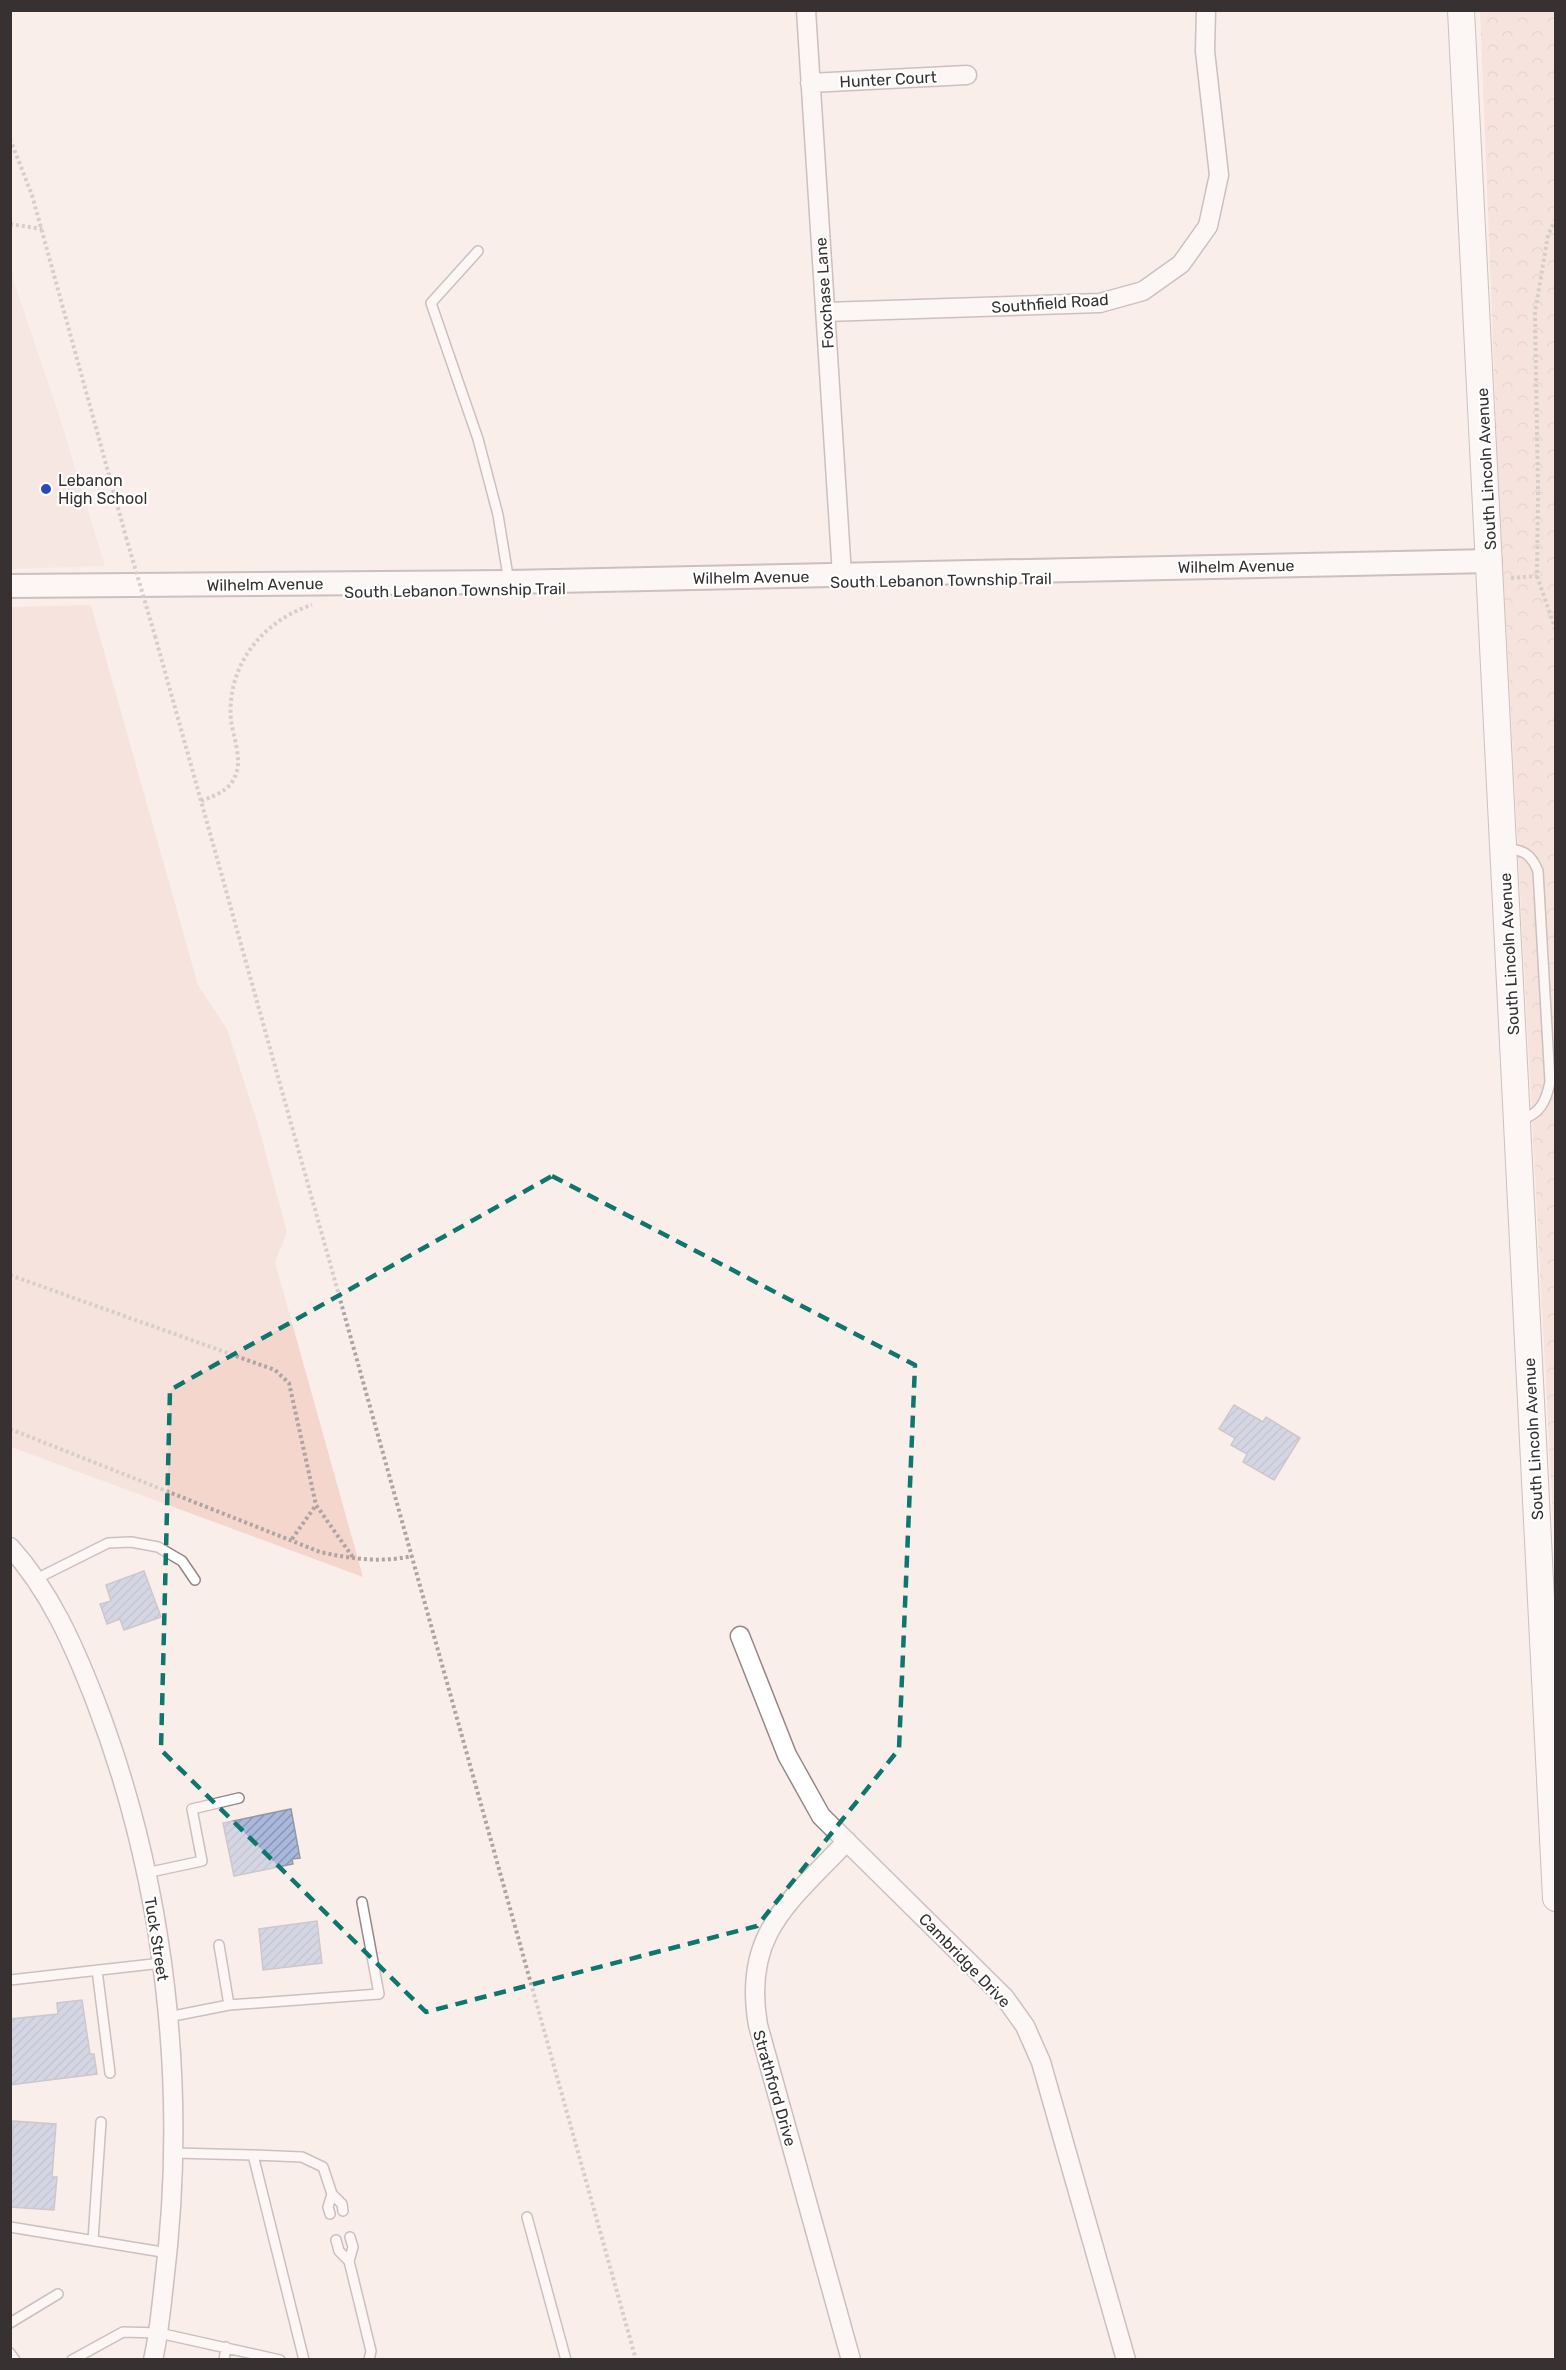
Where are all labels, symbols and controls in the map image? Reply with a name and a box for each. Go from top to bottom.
street label: Hunter Court [839,67,937,92]
street label: Foxchase Lane [811,237,838,349]
street label: Southfield Road [991,290,1109,317]
street label: South Lincoln Avenue [1473,387,1500,551]
place label: Lebanon High School [58,471,147,508]
marker: Lebanon High School [39,482,53,496]
street label: Wilhelm Avenue [1177,556,1295,577]
street label: Wilhelm Avenue [692,567,810,588]
street label: South Lebanon Township Trail [830,569,1052,592]
street label: Wilhelm Avenue [206,574,324,595]
street label: South Lebanon Township Trail [344,579,566,602]
street label: South Lincoln Avenue [1496,872,1523,1036]
street label: South Lincoln Avenue [1520,1357,1547,1521]
street label: Tuck Street [140,1896,173,1982]
street label: Cambridge Drive [915,1909,1014,2011]
street label: Strathford Drive [749,2028,800,2148]

